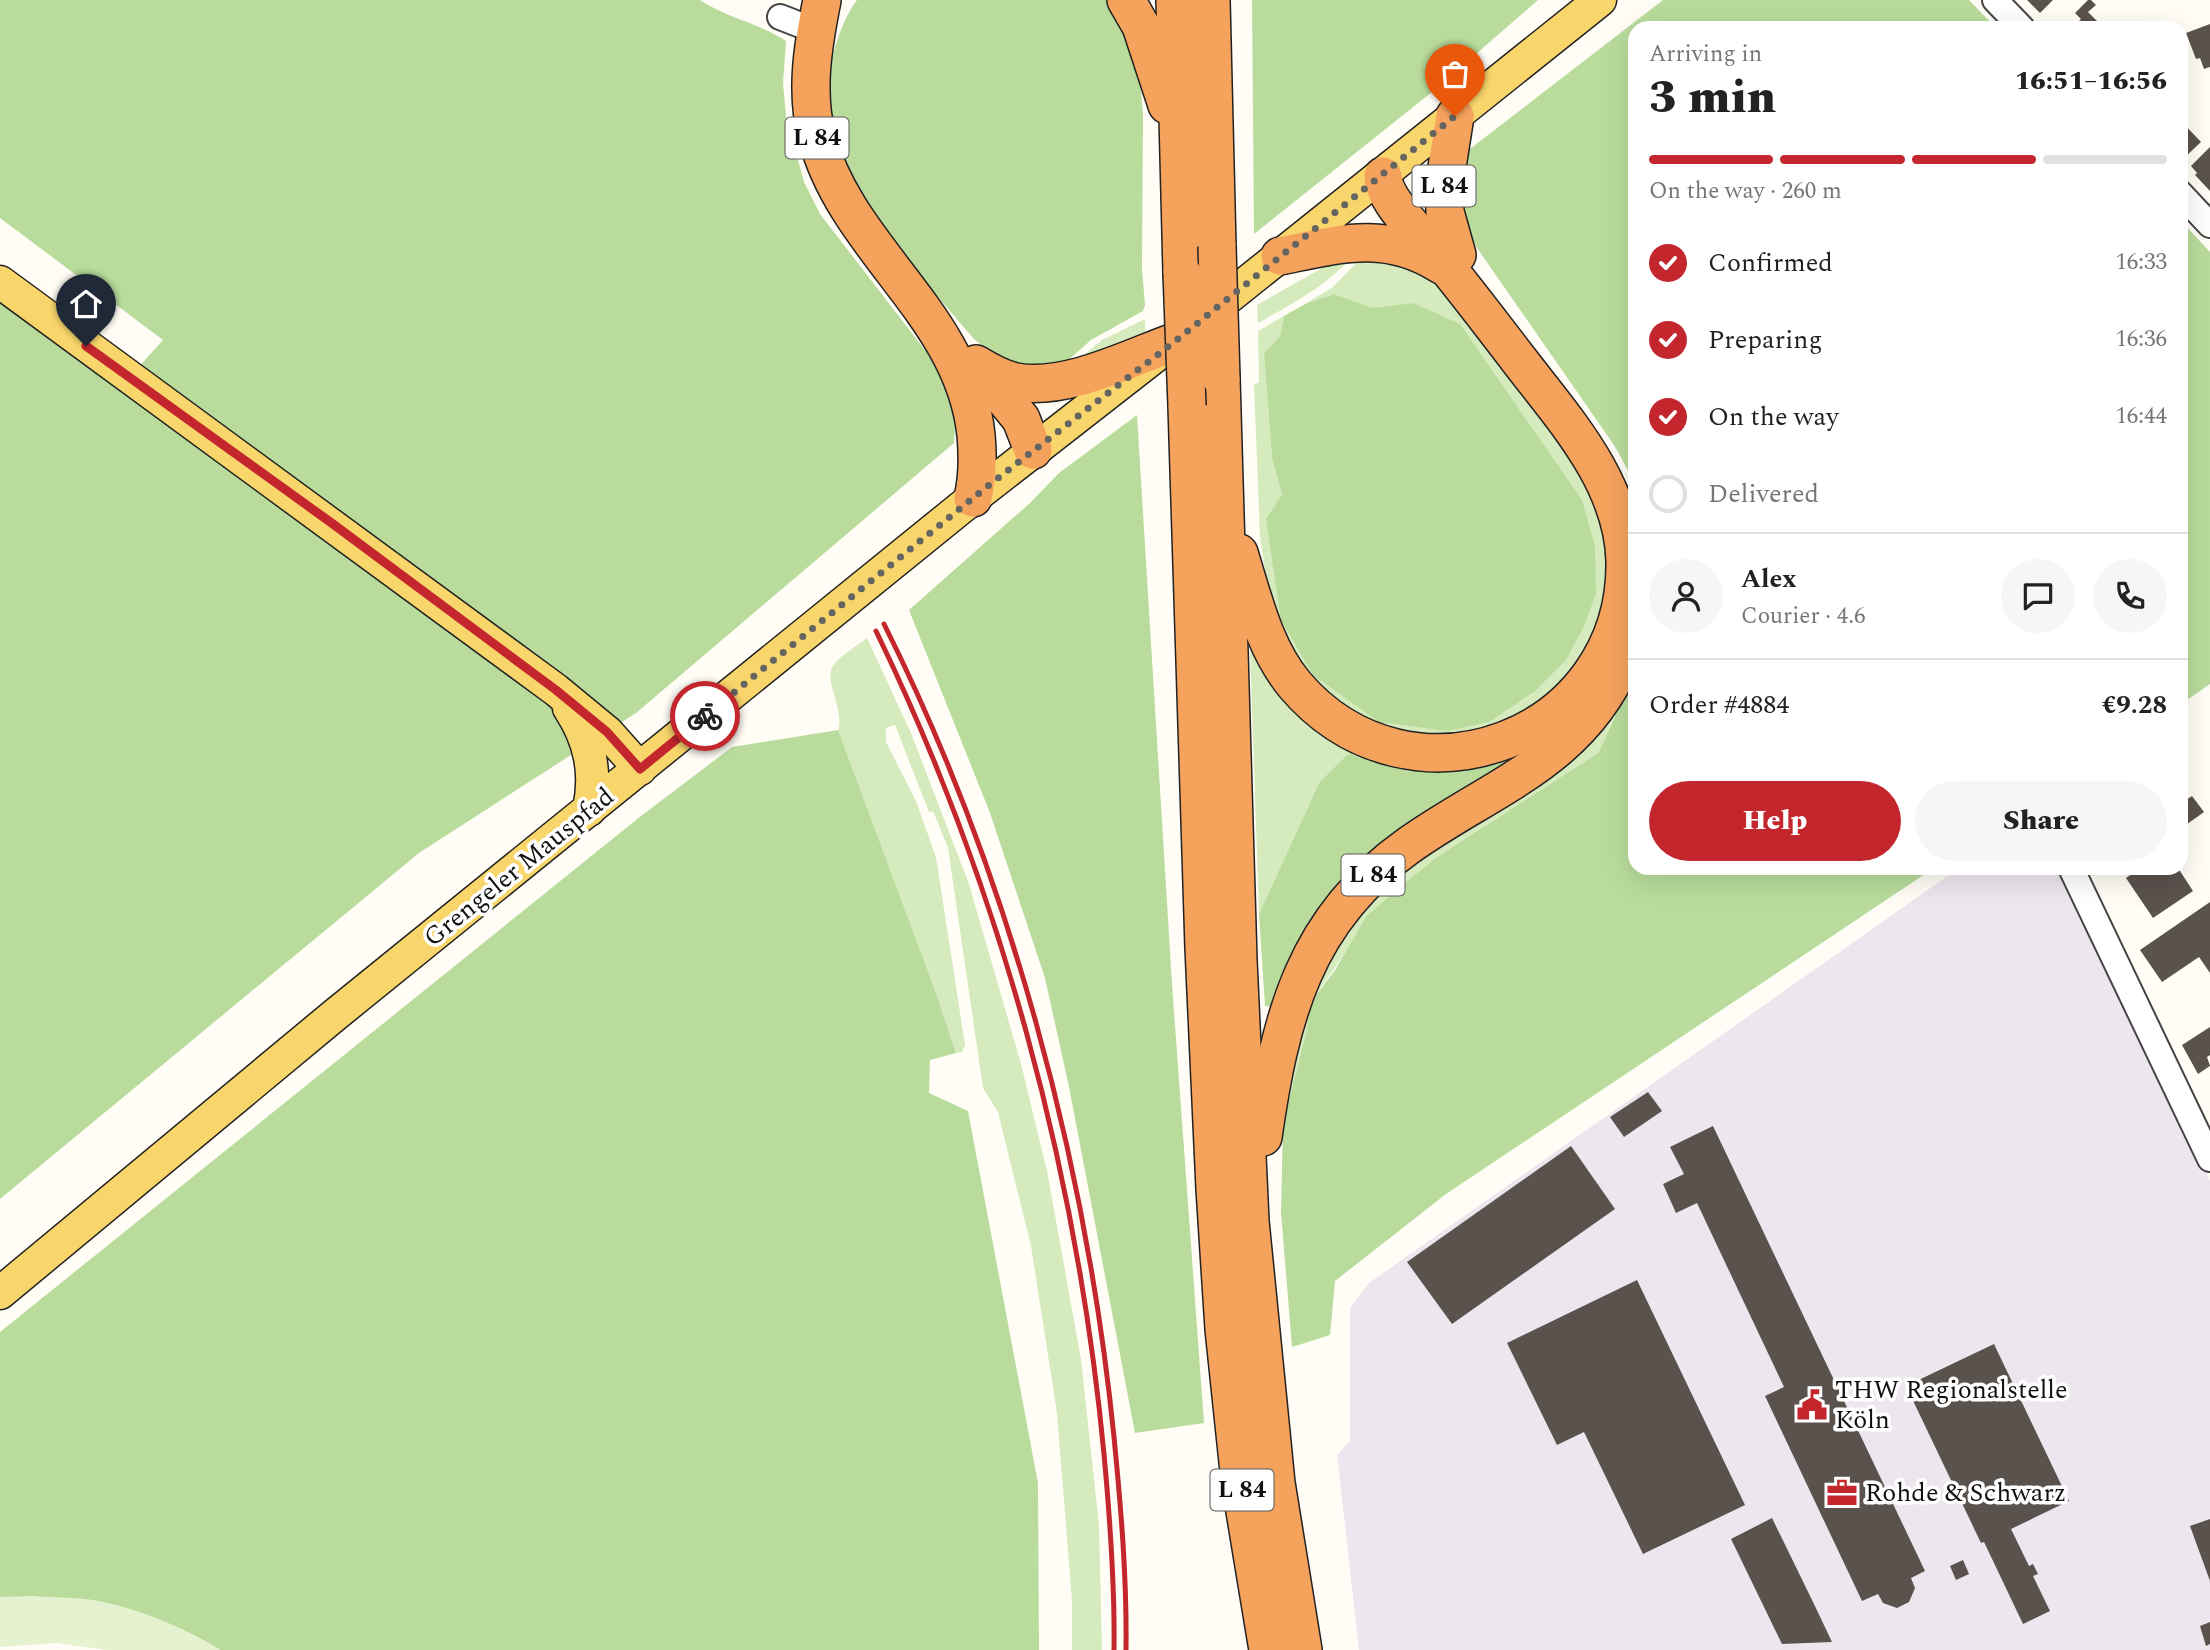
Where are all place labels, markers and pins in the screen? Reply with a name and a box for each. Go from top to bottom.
pin [1425,44,1485,116]
pin [56,274,116,346]
place label: THW Regionalstelle Köln [1835,1370,2068,1440]
public building icon: THW Regionalstelle Köln [1795,1388,1829,1422]
place label: Rohde & Schwarz [1865,1473,2066,1513]
office icon: Rohde & Schwarz [1825,1476,1859,1510]

